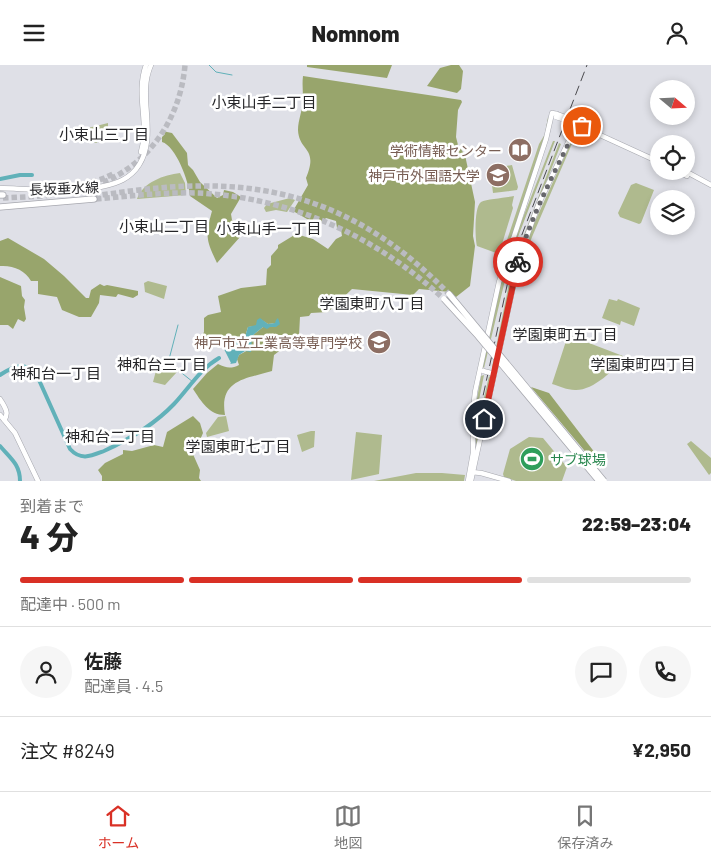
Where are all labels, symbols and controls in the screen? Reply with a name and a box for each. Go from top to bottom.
icon: menu [20,19,48,47]
icon: person [663,19,691,47]
text: Nomnom [311,20,400,46]
north arrow [650,80,695,125]
map controls [650,80,695,235]
district label: 小束山手二丁目 [211,93,317,111]
pin [561,105,603,147]
icon: bag [568,112,596,140]
district label: 小束山三丁目 [59,125,149,143]
button: locate [650,135,695,180]
library icon: 学術情報センター [507,137,533,163]
place label: 学術情報センター [390,142,502,159]
school or university icon: 神戸市外国語大学 [485,162,511,188]
place label: 神戸市外国語大学 [368,167,480,184]
street label: 長坂垂水線 [29,178,99,198]
button: layers [650,190,695,235]
district label: 小束山二丁目 [119,217,209,235]
district label: 小束山手一丁目 [216,219,322,237]
courier [493,237,543,287]
icon: bike [504,248,532,276]
district label: 学園東町八丁目 [319,294,425,312]
district label: 学園東町五丁目 [512,325,618,343]
school or university icon: 神戸市立工業高等専門学校 [366,329,392,355]
place label: 神戸市立工業高等専門学校 [194,334,362,351]
district label: 神和台三丁目 [117,355,207,373]
district label: 学園東町四丁目 [590,355,696,373]
district label: 神和台一丁目 [11,364,101,382]
pin [463,398,505,440]
icon: home [470,405,498,433]
district label: 神和台二丁目 [65,427,155,445]
district label: 学園東町七丁目 [185,437,291,455]
sports icon: サブ球場 [519,446,545,472]
place label: サブ球場 [550,451,606,468]
text: 到着まで [20,496,84,515]
text: 22:59–23:04 [582,512,691,535]
text: 4 分 [20,517,78,555]
text: 配達中 · 500 m [20,594,121,613]
button: person [20,646,72,698]
button: chat [575,646,627,698]
button: phone [639,646,691,698]
text: 佐藤 [84,649,122,672]
text: 配達員 · 4.5 [84,676,163,695]
text: ¥2,950 [631,738,691,761]
text: 注文 #8249 [20,739,115,762]
tab: ホーム [98,802,139,852]
tab: 地図 [334,802,362,852]
tab: 保存済み [557,802,613,852]

